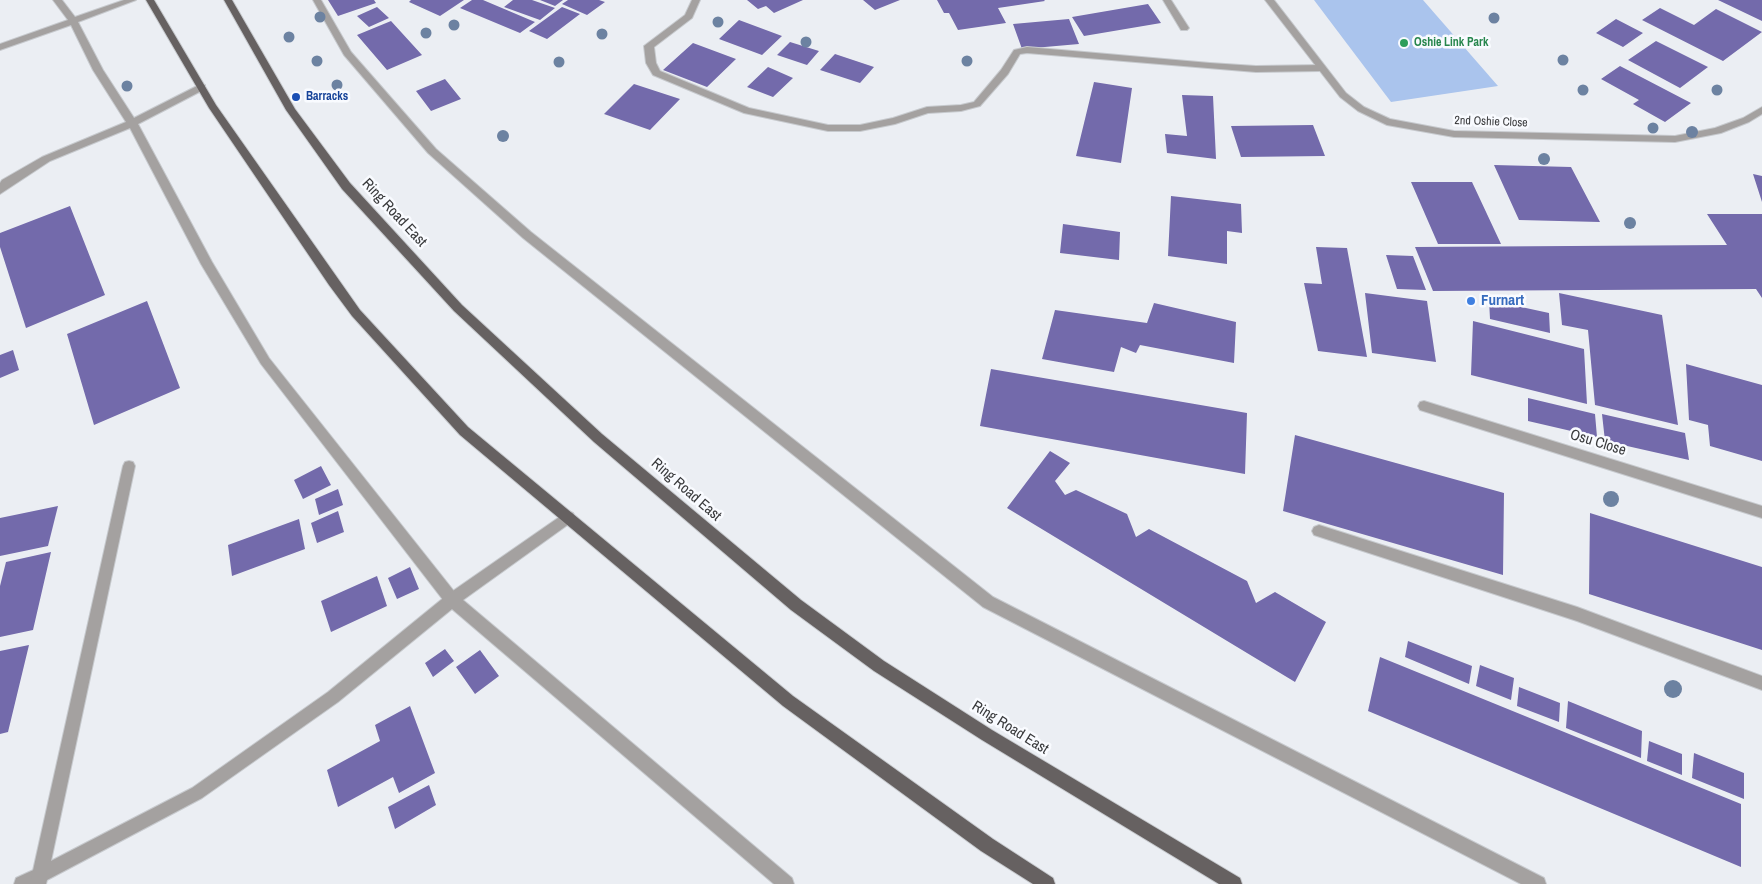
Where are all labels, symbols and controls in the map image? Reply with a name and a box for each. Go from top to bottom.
place label: Oshie Link Park [1414,36,1488,50]
marker: Oshie Link Park [1398,37,1410,49]
place label: Barracks [306,90,348,104]
marker: Barracks [290,91,302,103]
street label: 2nd Oshie Close [1454,114,1528,130]
street label: Ring Road East [358,175,430,251]
place label: Furnart [1481,292,1524,310]
marker: Furnart [1465,295,1477,307]
street label: Osu Close [1568,426,1628,460]
street label: Ring Road East [647,455,725,525]
street label: Ring Road East [968,697,1052,759]

